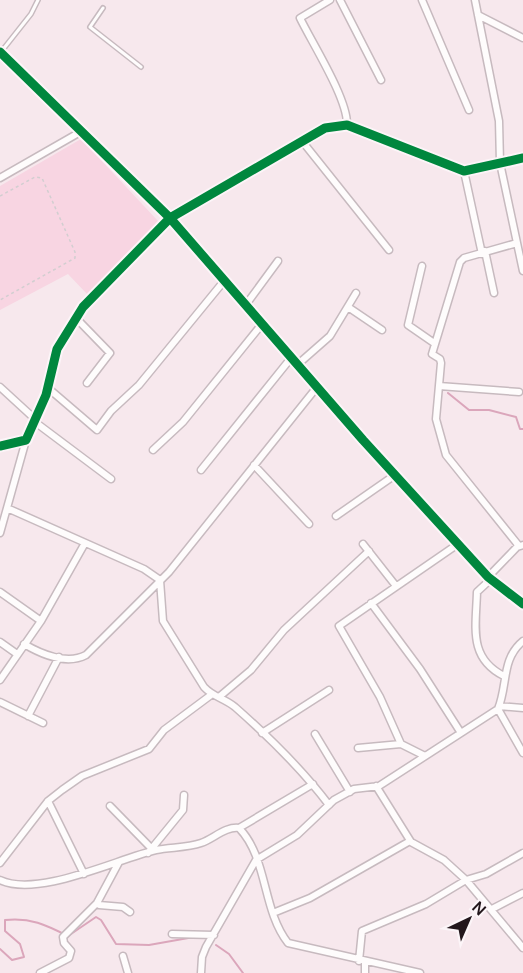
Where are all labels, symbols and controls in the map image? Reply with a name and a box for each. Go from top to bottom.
north arrow [439,889,499,949]
text: N [468,896,491,920]

